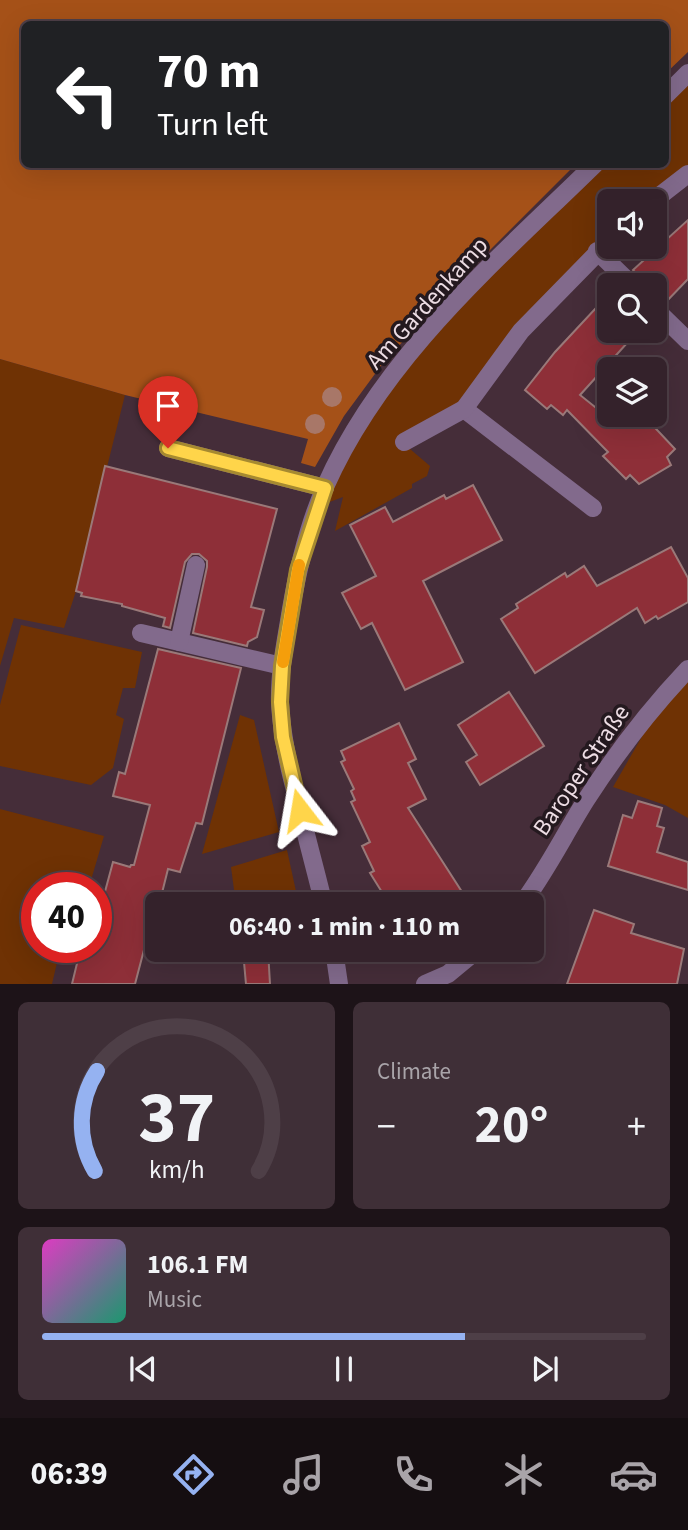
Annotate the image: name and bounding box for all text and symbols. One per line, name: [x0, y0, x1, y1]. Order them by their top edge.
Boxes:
text: 70 m: [157, 37, 261, 107]
icon: left: [42, 49, 133, 140]
text: Turn left: [157, 102, 268, 148]
map controls: [597, 189, 667, 427]
button: sound: [597, 189, 667, 259]
street label: Am Gardenkamp: [358, 229, 497, 377]
button: search: [597, 273, 667, 343]
button: layers: [597, 357, 667, 427]
pin: [138, 376, 198, 448]
icon: arrive: [149, 387, 187, 425]
street label: Baroper Straße: [525, 698, 638, 843]
position arrow: [263, 773, 337, 847]
speed limit sign: 40: [21, 872, 112, 963]
text: 06:40 · 1 min · 110 m: [229, 908, 460, 945]
text: Climate: [377, 1055, 451, 1088]
text: 37: [138, 1067, 215, 1171]
text: 20°: [475, 1089, 548, 1163]
text: −: [377, 1100, 396, 1154]
text: +: [627, 1100, 646, 1154]
text: km/h: [149, 1152, 204, 1188]
text: 106.1 FM: [147, 1246, 248, 1283]
text: Music: [147, 1283, 202, 1316]
icon: previous: [124, 1350, 162, 1388]
icon: pause: [325, 1350, 363, 1388]
icon: next: [526, 1350, 564, 1388]
icon: directions: [169, 1450, 218, 1499]
icon: music: [279, 1450, 328, 1499]
icon: phone: [389, 1450, 438, 1499]
icon: climate: [499, 1450, 548, 1499]
icon: car: [609, 1450, 658, 1499]
text: 06:39: [30, 1451, 108, 1497]

